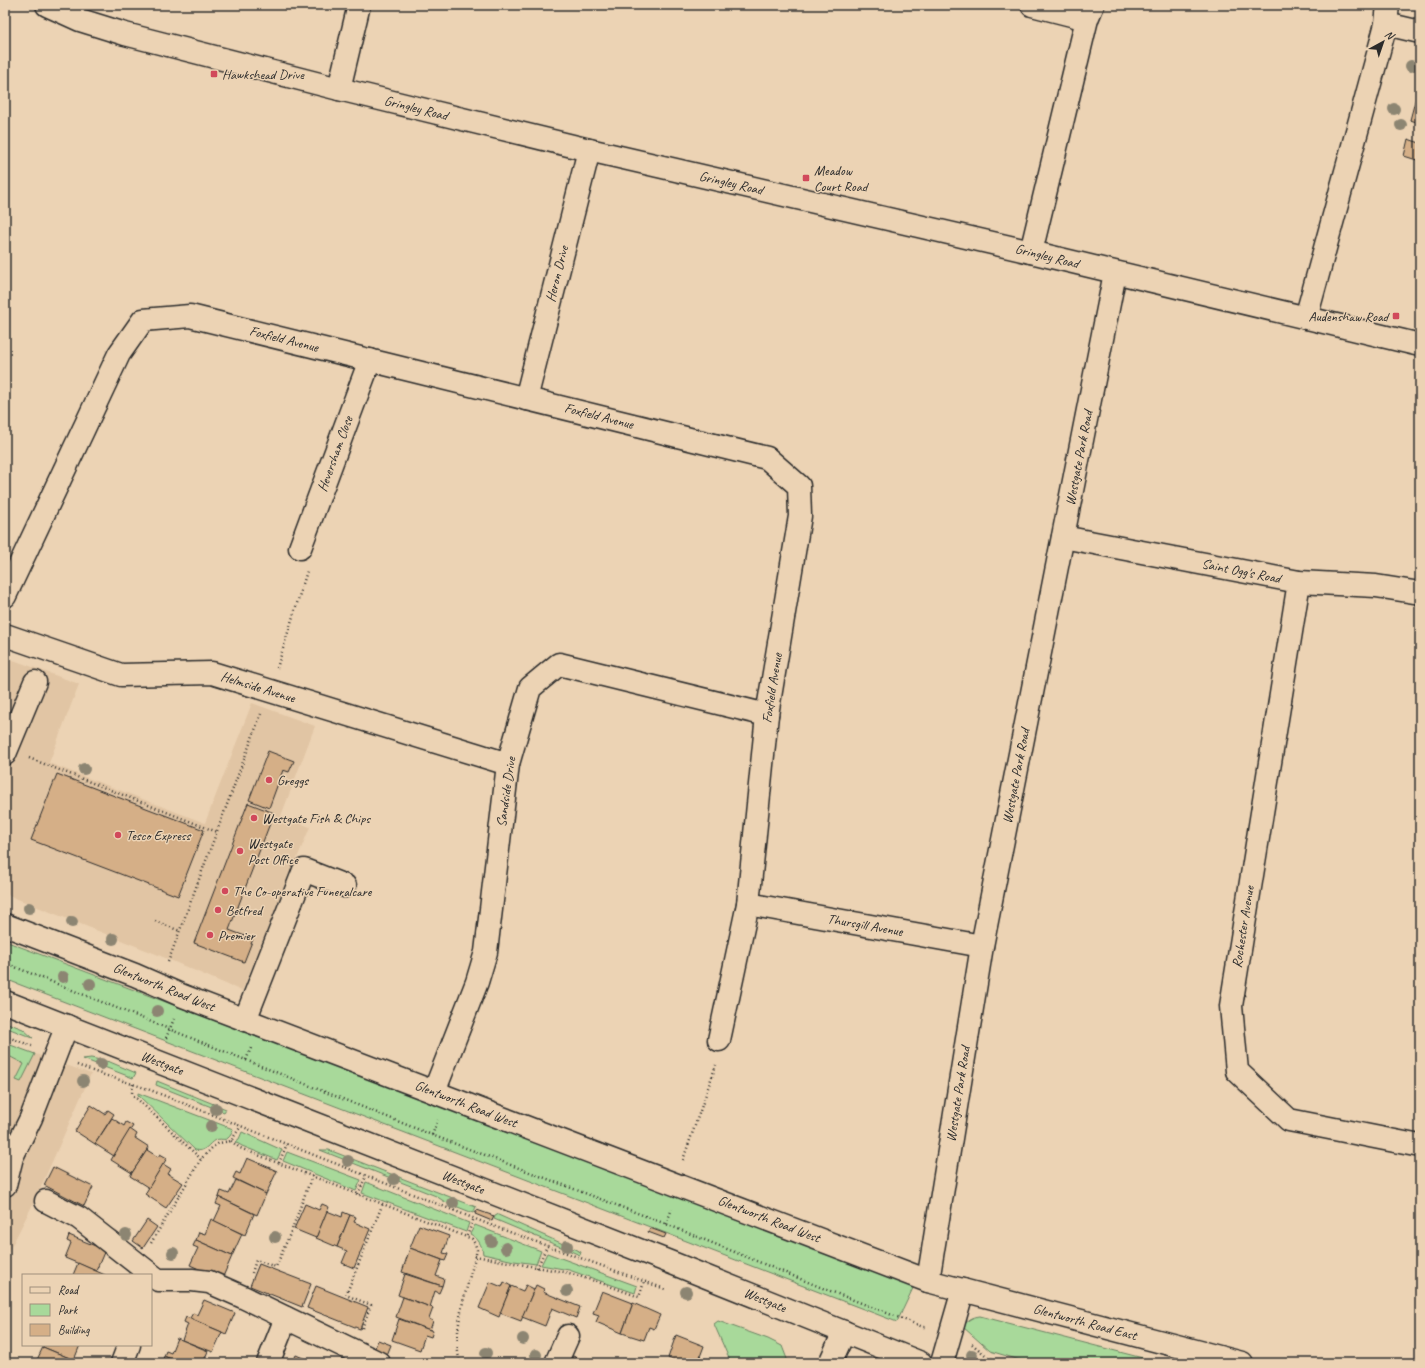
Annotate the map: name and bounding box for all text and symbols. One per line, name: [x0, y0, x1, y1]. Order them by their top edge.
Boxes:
north arrow: [1363, 22, 1403, 62]
text: N: [1382, 27, 1398, 43]
place label: Hawkshead Drive: [222, 66, 305, 83]
marker: Hawkshead Drive: [209, 69, 219, 79]
street label: Gringley Road: [382, 92, 452, 125]
place label: Meadow Court Road: [814, 162, 870, 195]
street label: Gringley Road: [697, 167, 767, 199]
marker: Meadow Court Road: [801, 173, 811, 183]
street label: Gringley Road: [1013, 240, 1083, 273]
street label: Heron Drive: [542, 243, 572, 304]
place label: Audenshaw Road: [1309, 308, 1390, 325]
marker: Audenshaw Road: [1391, 311, 1401, 321]
street label: Foxfield Avenue: [248, 322, 322, 356]
street label: Foxfield Avenue: [563, 399, 637, 433]
street label: Westgate Park Road: [1061, 407, 1097, 507]
street label: Heversham Close: [314, 413, 357, 494]
street label: Saint Ogg's Road: [1200, 555, 1284, 587]
street label: Foxfield Avenue: [758, 651, 786, 724]
street label: Helmside Avenue: [219, 668, 298, 707]
street label: Westgate Park Road: [998, 725, 1034, 825]
street label: Sandside Drive: [493, 755, 520, 828]
place label: Greggs: [277, 772, 309, 789]
marker: Greggs: [264, 775, 274, 785]
place label: Westgate Fish & Chips: [262, 810, 371, 827]
marker: Westgate Fish & Chips: [249, 813, 259, 823]
place label: Tesco Express: [126, 827, 192, 844]
marker: Tesco Express: [113, 830, 123, 840]
place label: Westgate Post Office: [248, 835, 299, 868]
marker: Westgate Post Office: [235, 846, 245, 856]
place label: The Co-operative Funeralcare: [233, 883, 373, 900]
street label: Rochester Avenue: [1228, 883, 1258, 969]
marker: The Co-operative Funeralcare: [220, 886, 230, 896]
place label: Betfred: [226, 902, 264, 919]
marker: Betfred: [213, 905, 223, 915]
street label: Thursgill Avenue: [826, 910, 905, 940]
place label: Premier: [218, 927, 256, 944]
marker: Premier: [205, 930, 215, 940]
street label: Glentworth Road West: [111, 959, 218, 1016]
street label: Westgate Park Road: [942, 1043, 974, 1143]
street label: Westgate: [138, 1047, 187, 1079]
street label: Glentworth Road West: [413, 1077, 521, 1132]
street label: Westgate: [439, 1166, 488, 1198]
street label: Glentworth Road West: [716, 1192, 824, 1247]
legend: [22, 1274, 152, 1346]
text: Road: [58, 1282, 80, 1298]
street label: Westgate: [741, 1284, 790, 1317]
street label: Glentworth Road East: [1031, 1300, 1140, 1344]
text: Park: [58, 1302, 79, 1318]
text: Building: [58, 1322, 90, 1338]

